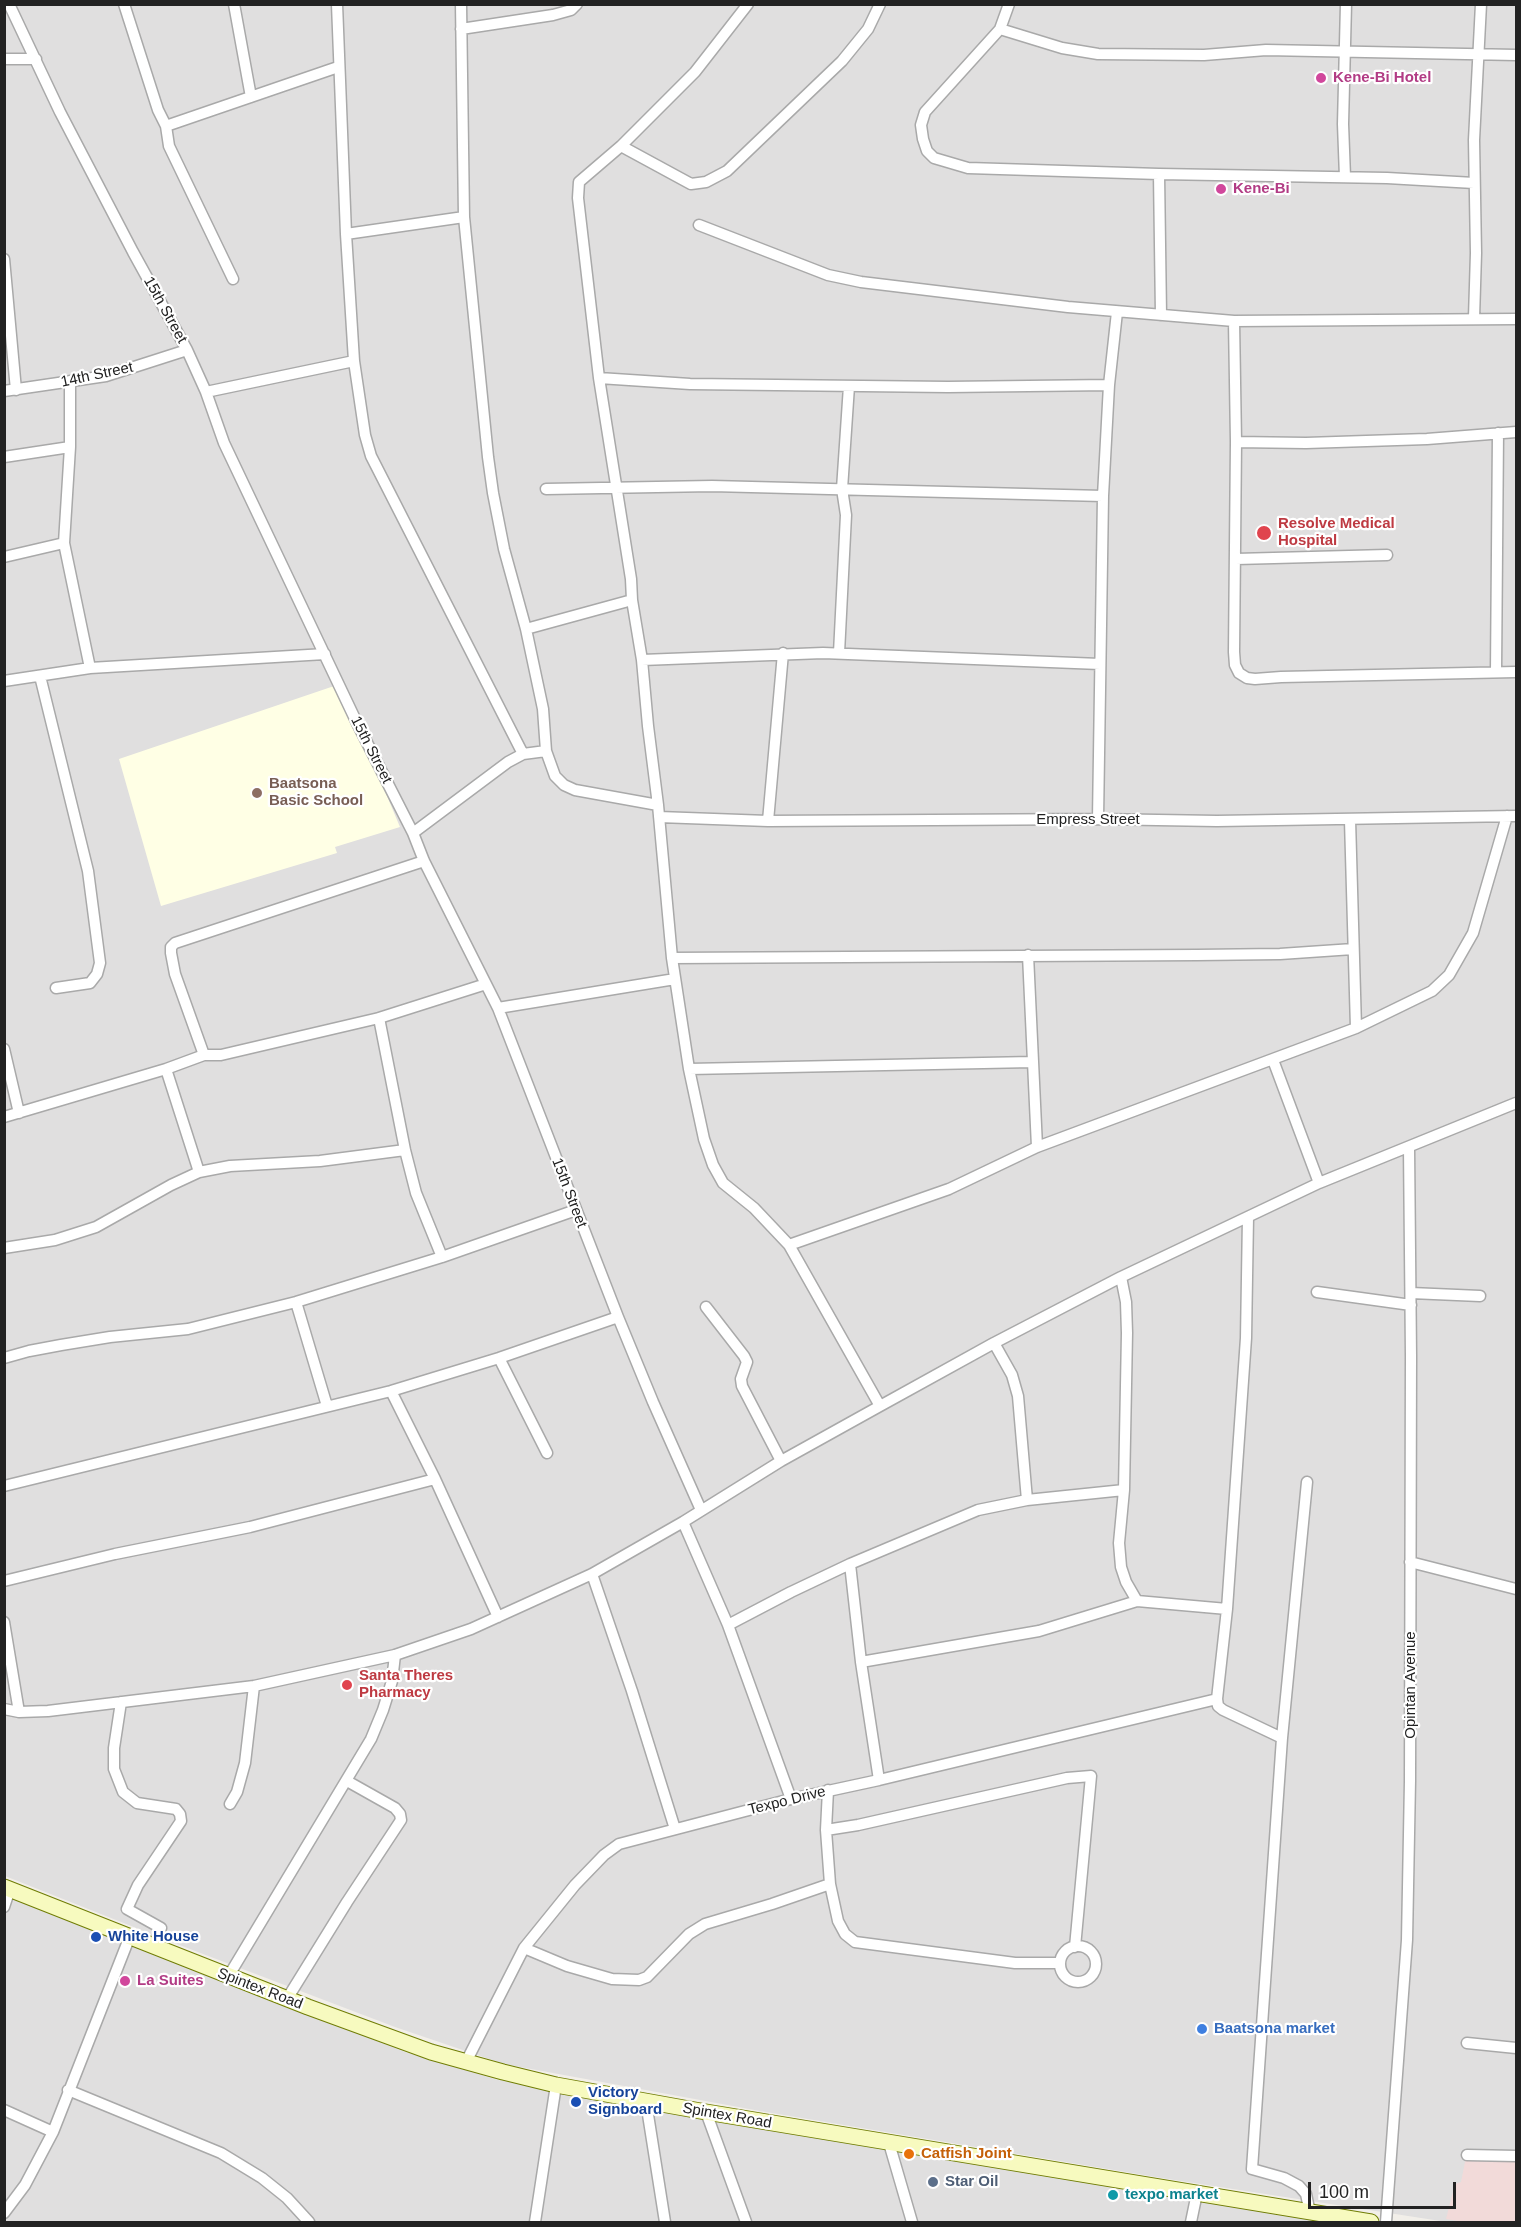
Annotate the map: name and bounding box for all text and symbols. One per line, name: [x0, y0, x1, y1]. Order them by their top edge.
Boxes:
place label: Kene-Bi Hotel: [1333, 69, 1431, 87]
marker: Kene-Bi Hotel: [1314, 71, 1328, 85]
place label: Kene-Bi: [1233, 180, 1290, 198]
marker: Kene-Bi: [1214, 182, 1228, 196]
street label: 15th Street: [139, 274, 191, 346]
street label: 14th Street: [59, 359, 135, 391]
place label: Resolve Medical Hospital: [1278, 515, 1395, 550]
marker: Resolve Medical Hospital: [1255, 524, 1273, 542]
street label: 15th Street: [346, 713, 396, 787]
place label: Baatsona Basic School: [269, 775, 363, 810]
marker: Baatsona Basic School: [250, 786, 264, 800]
street label: Empress Street: [1036, 811, 1140, 829]
street label: 15th Street: [547, 1156, 591, 1230]
street label: Opintan Avenue: [1402, 1631, 1420, 1739]
place label: Santa Theres Pharmacy: [359, 1667, 453, 1702]
marker: Santa Theres Pharmacy: [340, 1678, 354, 1692]
street label: Texpo Drive: [746, 1783, 828, 1819]
place label: White House: [108, 1928, 199, 1946]
marker: White House: [89, 1930, 103, 1944]
street label: Spintex Road: [215, 1964, 305, 2014]
place label: La Suites: [137, 1972, 204, 1990]
marker: La Suites: [118, 1974, 132, 1988]
place label: Baatsona market: [1214, 2020, 1335, 2038]
marker: Baatsona market: [1195, 2022, 1209, 2036]
place label: Victory Signboard: [588, 2084, 662, 2119]
marker: Victory Signboard: [569, 2095, 583, 2109]
street label: Spintex Road: [681, 2099, 773, 2133]
place label: Catfish Joint: [921, 2145, 1012, 2163]
marker: Catfish Joint: [902, 2147, 916, 2161]
scale bar: [1311, 2170, 1460, 2208]
place label: Star Oil: [945, 2173, 998, 2191]
marker: Star Oil: [926, 2175, 940, 2189]
text: 100 m: [1319, 2182, 1369, 2202]
place label: texpo market: [1125, 2186, 1218, 2204]
marker: texpo market: [1106, 2188, 1120, 2202]

